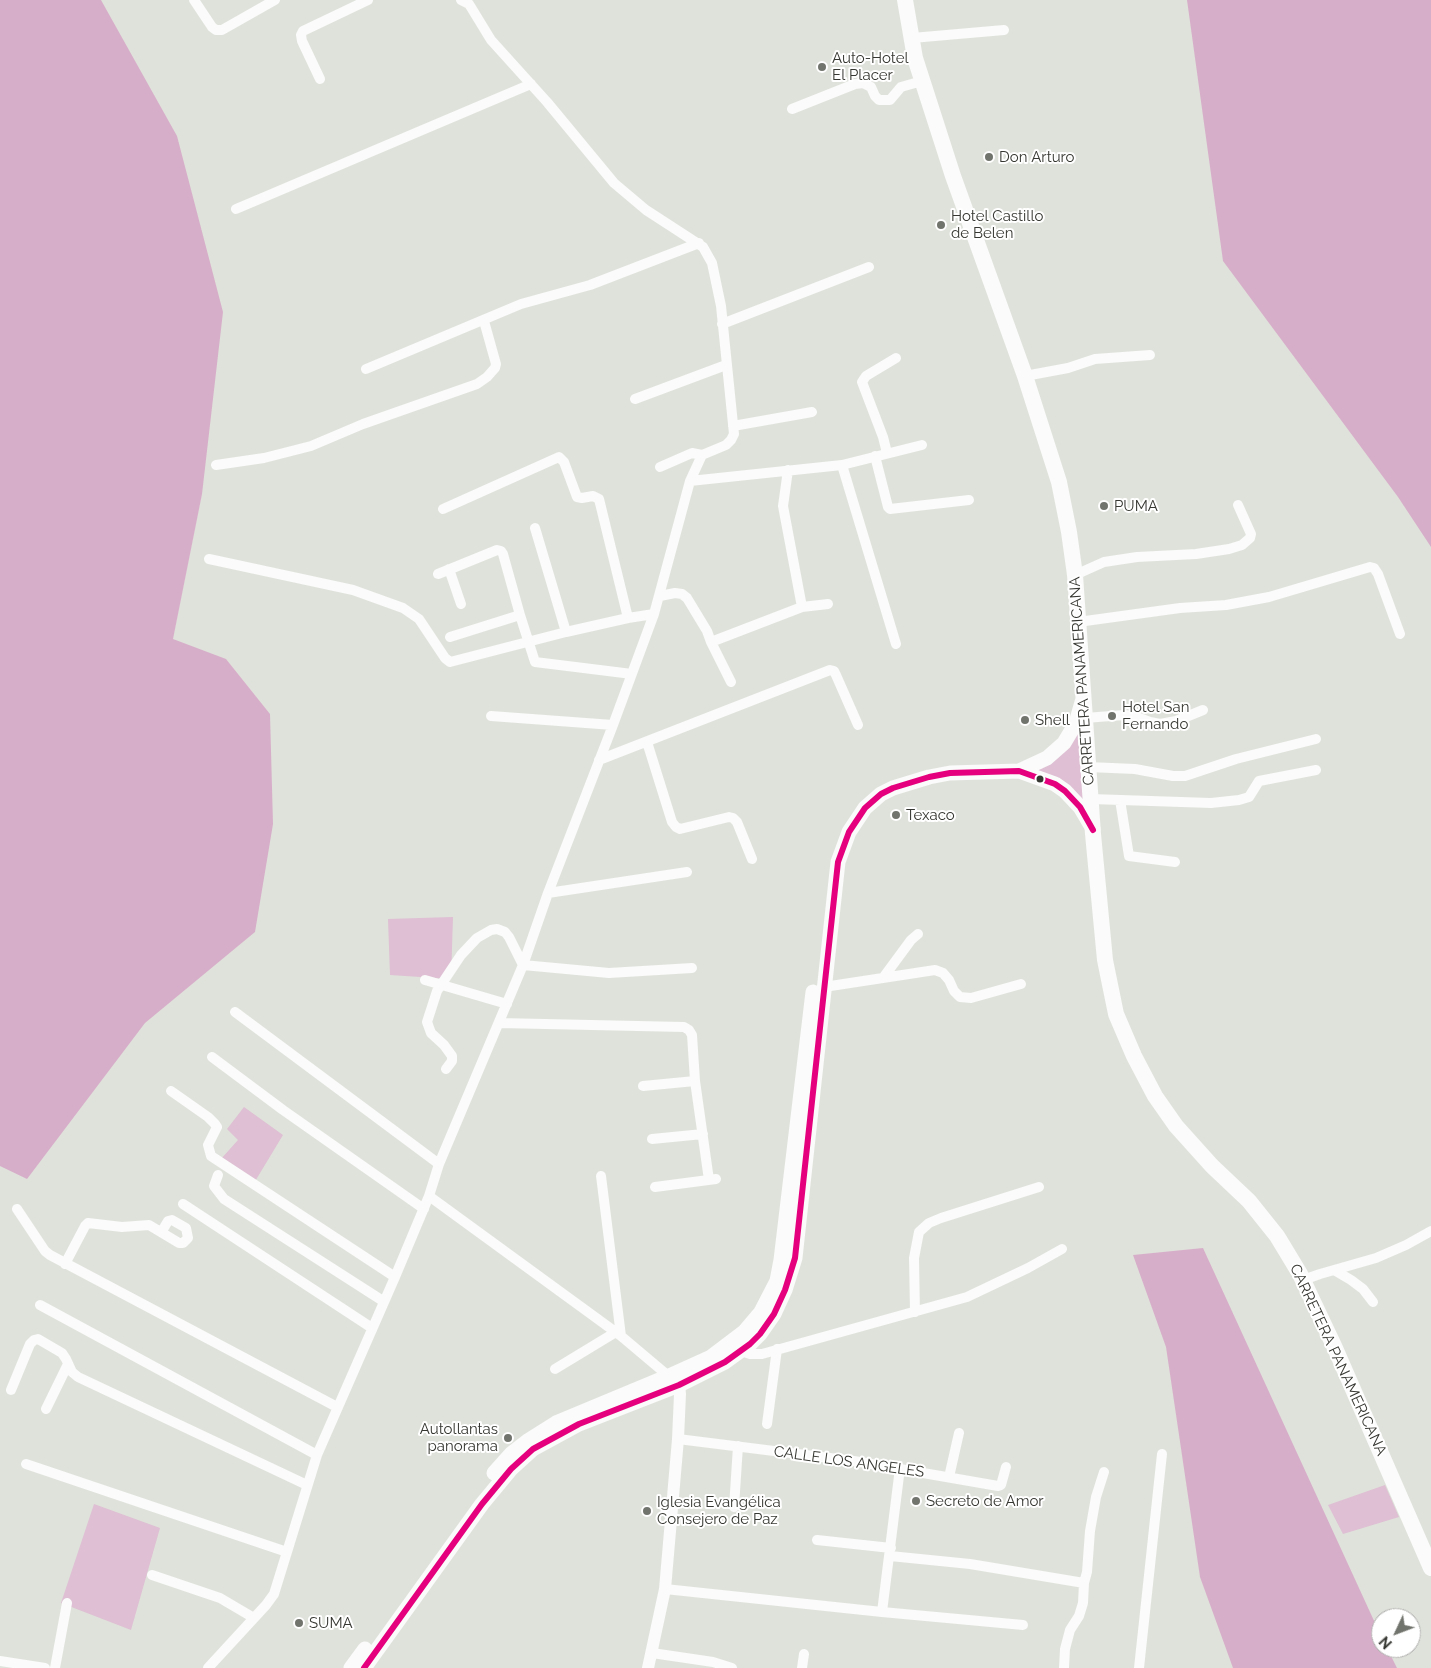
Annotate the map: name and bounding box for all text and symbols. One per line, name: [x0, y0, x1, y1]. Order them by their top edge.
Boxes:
place label: Auto-Hotel El Placer: [832, 49, 909, 84]
marker: Auto-Hotel El Placer: [816, 61, 828, 73]
place label: Don Arturo: [999, 148, 1075, 166]
marker: Don Arturo: [983, 151, 995, 163]
place label: Hotel Castillo de Belen: [951, 207, 1043, 242]
marker: Hotel Castillo de Belen: [935, 219, 947, 231]
place label: PUMA: [1114, 497, 1158, 515]
marker: PUMA: [1098, 500, 1110, 512]
street label: CARRETERA PANAMERICANA: [1066, 576, 1098, 786]
place label: Hotel San Fernando: [1122, 698, 1189, 733]
marker: Hotel San Fernando: [1106, 710, 1118, 722]
place label: Shell: [1035, 711, 1070, 729]
marker: Shell: [1019, 714, 1031, 726]
unlabelled marker: [1035, 774, 1045, 784]
place label: Texaco: [906, 806, 955, 824]
marker: Texaco: [890, 809, 902, 821]
street label: CARRETERA PANAMERICANA: [1286, 1261, 1390, 1459]
place label: Autollantas panorama: [420, 1420, 498, 1455]
marker: Autollantas panorama: [502, 1432, 514, 1444]
street label: CALLE LOS ANGELES: [773, 1443, 925, 1481]
place label: Secreto de Amor: [926, 1492, 1044, 1510]
place label: Iglesia Evangélica Consejero de Paz: [657, 1493, 781, 1528]
marker: Secreto de Amor: [910, 1495, 922, 1507]
marker: Iglesia Evangélica Consejero de Paz: [641, 1505, 653, 1517]
north arrow: [1371, 1608, 1421, 1658]
place label: SUMA: [309, 1614, 353, 1632]
marker: SUMA: [293, 1617, 305, 1629]
text: N: [1376, 1633, 1395, 1652]

